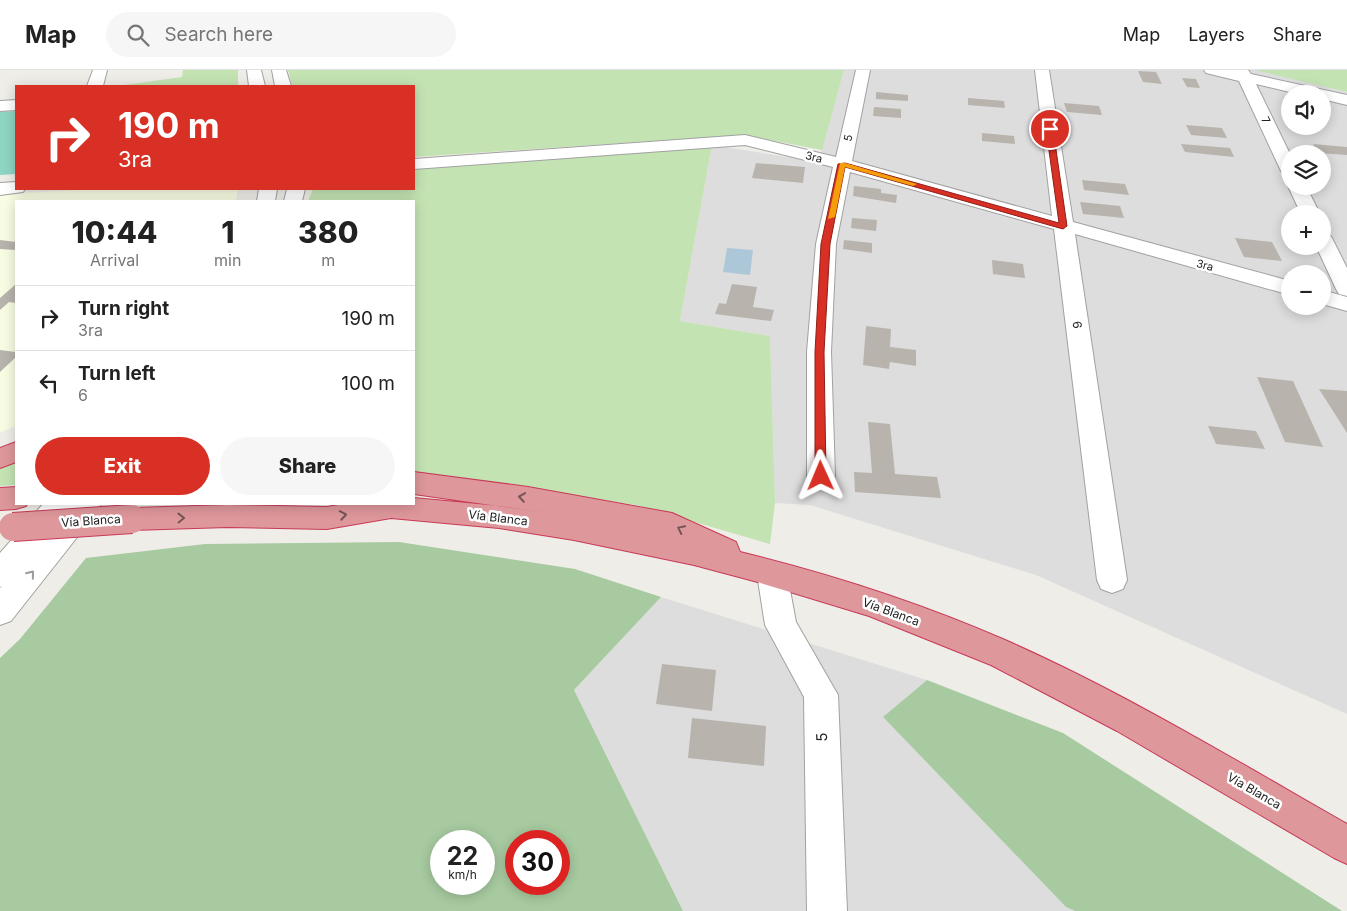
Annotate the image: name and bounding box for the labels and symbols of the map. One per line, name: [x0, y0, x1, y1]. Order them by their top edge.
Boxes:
pin: [1029, 108, 1071, 150]
street label: 7: [1258, 114, 1274, 126]
street label: 5: [840, 133, 856, 143]
street label: 3ra: [804, 148, 824, 166]
street label: 3ra: [1195, 256, 1215, 274]
street label: 6: [1070, 320, 1085, 330]
position arrow: [794, 449, 846, 501]
one-way arrow: [517, 492, 525, 503]
street label: Vía Blanca: [468, 506, 529, 529]
street label: Vía Blanca: [61, 511, 121, 530]
one-way arrow: [339, 511, 347, 521]
one-way arrow: [177, 512, 185, 523]
one-way arrow: [677, 525, 686, 535]
one-way arrow: [25, 570, 34, 579]
street label: Vía Blanca: [861, 594, 922, 629]
street label: 5: [812, 732, 831, 742]
street label: Vía Blanca: [1225, 769, 1284, 812]
speed limit sign: 30: [505, 830, 570, 895]

